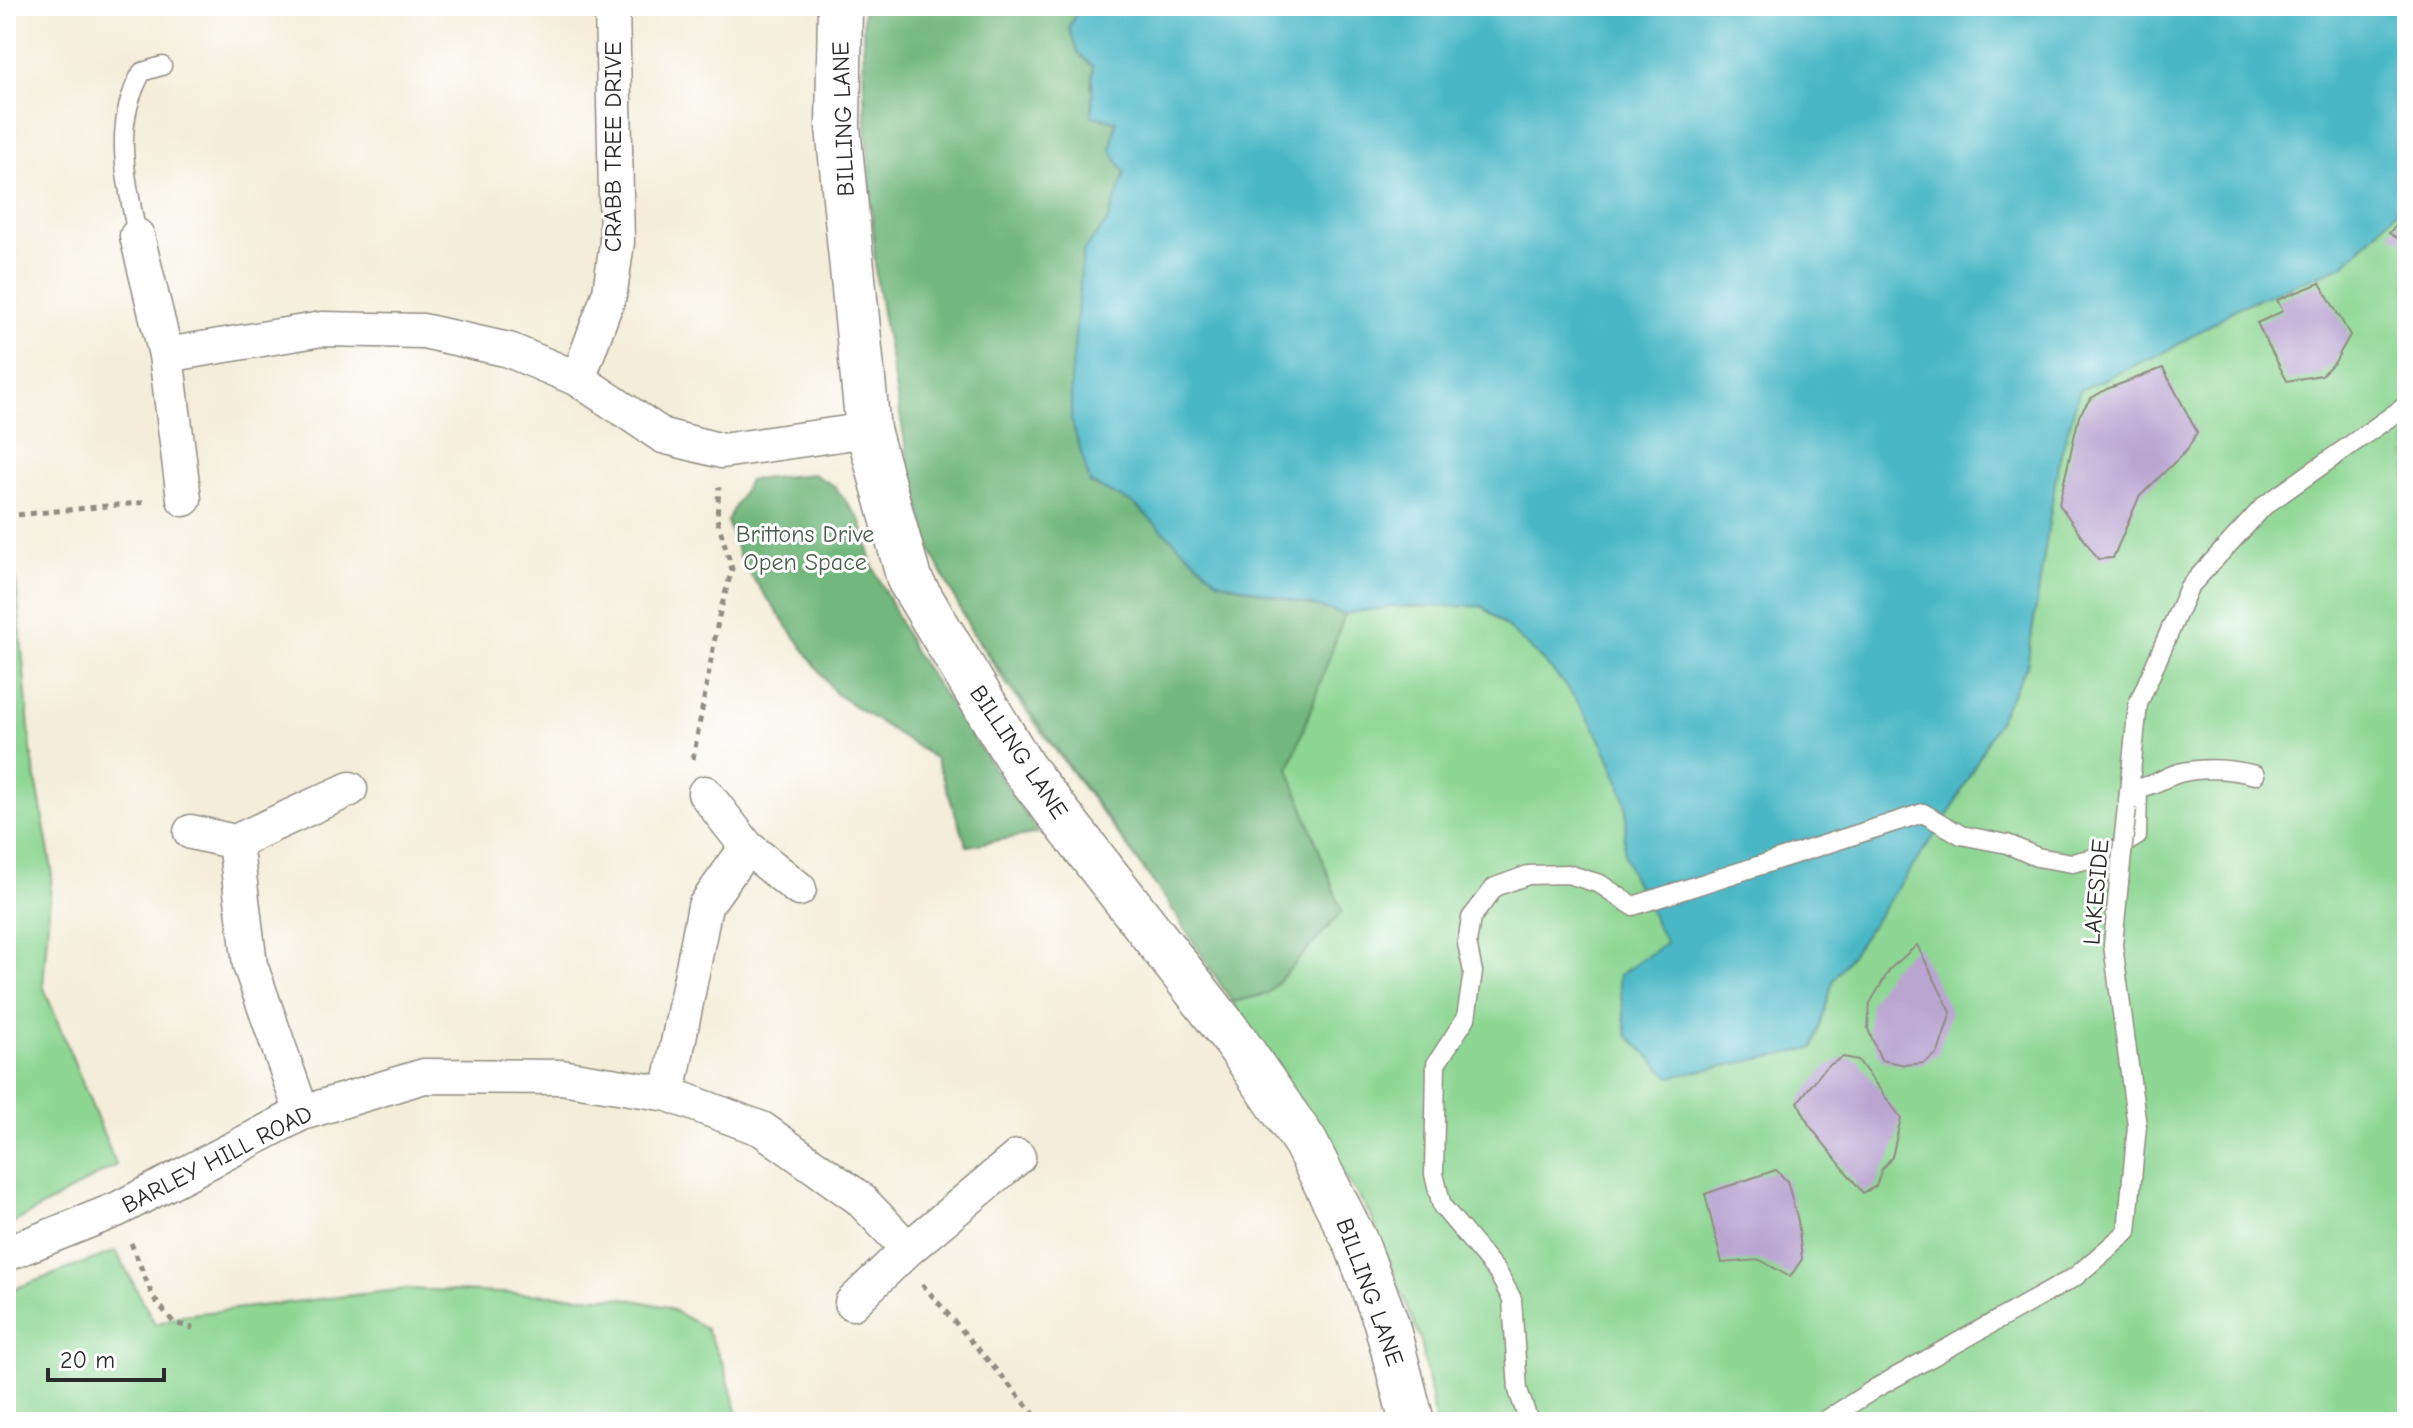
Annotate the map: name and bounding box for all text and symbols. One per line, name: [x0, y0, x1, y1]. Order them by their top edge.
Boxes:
street label: BILLING LANE: [826, 41, 860, 197]
street label: CRABB TREE DRIVE: [599, 42, 627, 252]
park label: Brittons Drive Open Space: [736, 520, 874, 576]
street label: BILLING LANE: [964, 680, 1074, 824]
street label: LAKESIDE: [2077, 838, 2115, 946]
street label: BARLEY HILL ROAD: [117, 1099, 317, 1219]
street label: BILLING LANE: [1330, 1214, 1410, 1370]
scale bar: [48, 1332, 164, 1382]
text: 20 m: [60, 1346, 115, 1374]

